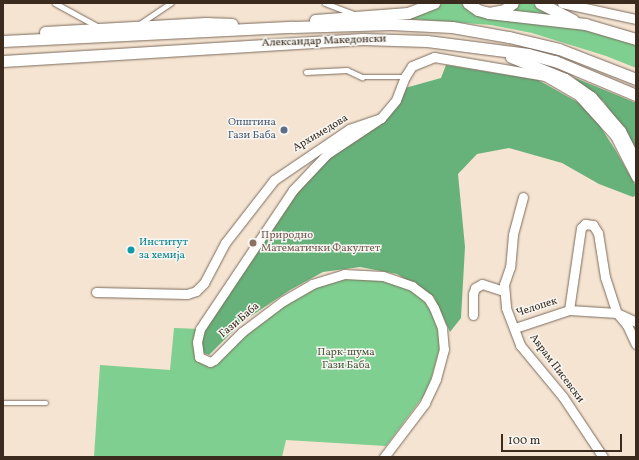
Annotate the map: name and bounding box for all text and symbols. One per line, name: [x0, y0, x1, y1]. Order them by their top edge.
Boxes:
street label: Александар Македонски: [262, 33, 386, 51]
street label: Архимедова: [291, 112, 351, 156]
place label: Општина Гази Баба: [228, 117, 276, 143]
marker: Општина Гази Баба: [279, 125, 289, 135]
place label: Природно Математички Факултет: [261, 230, 380, 256]
place label: Институт за хемија: [139, 237, 188, 263]
marker: Природно Математички Факултет: [248, 238, 258, 248]
marker: Институт за хемија: [126, 245, 136, 255]
street label: Челопек: [515, 295, 559, 321]
street label: Гази Баба: [217, 300, 263, 342]
street label: Аврам Писевски: [526, 332, 586, 406]
park label: Парк-шума Гази Баба: [317, 347, 375, 373]
scale bar: [503, 426, 624, 452]
text: 100 m: [508, 433, 540, 449]

